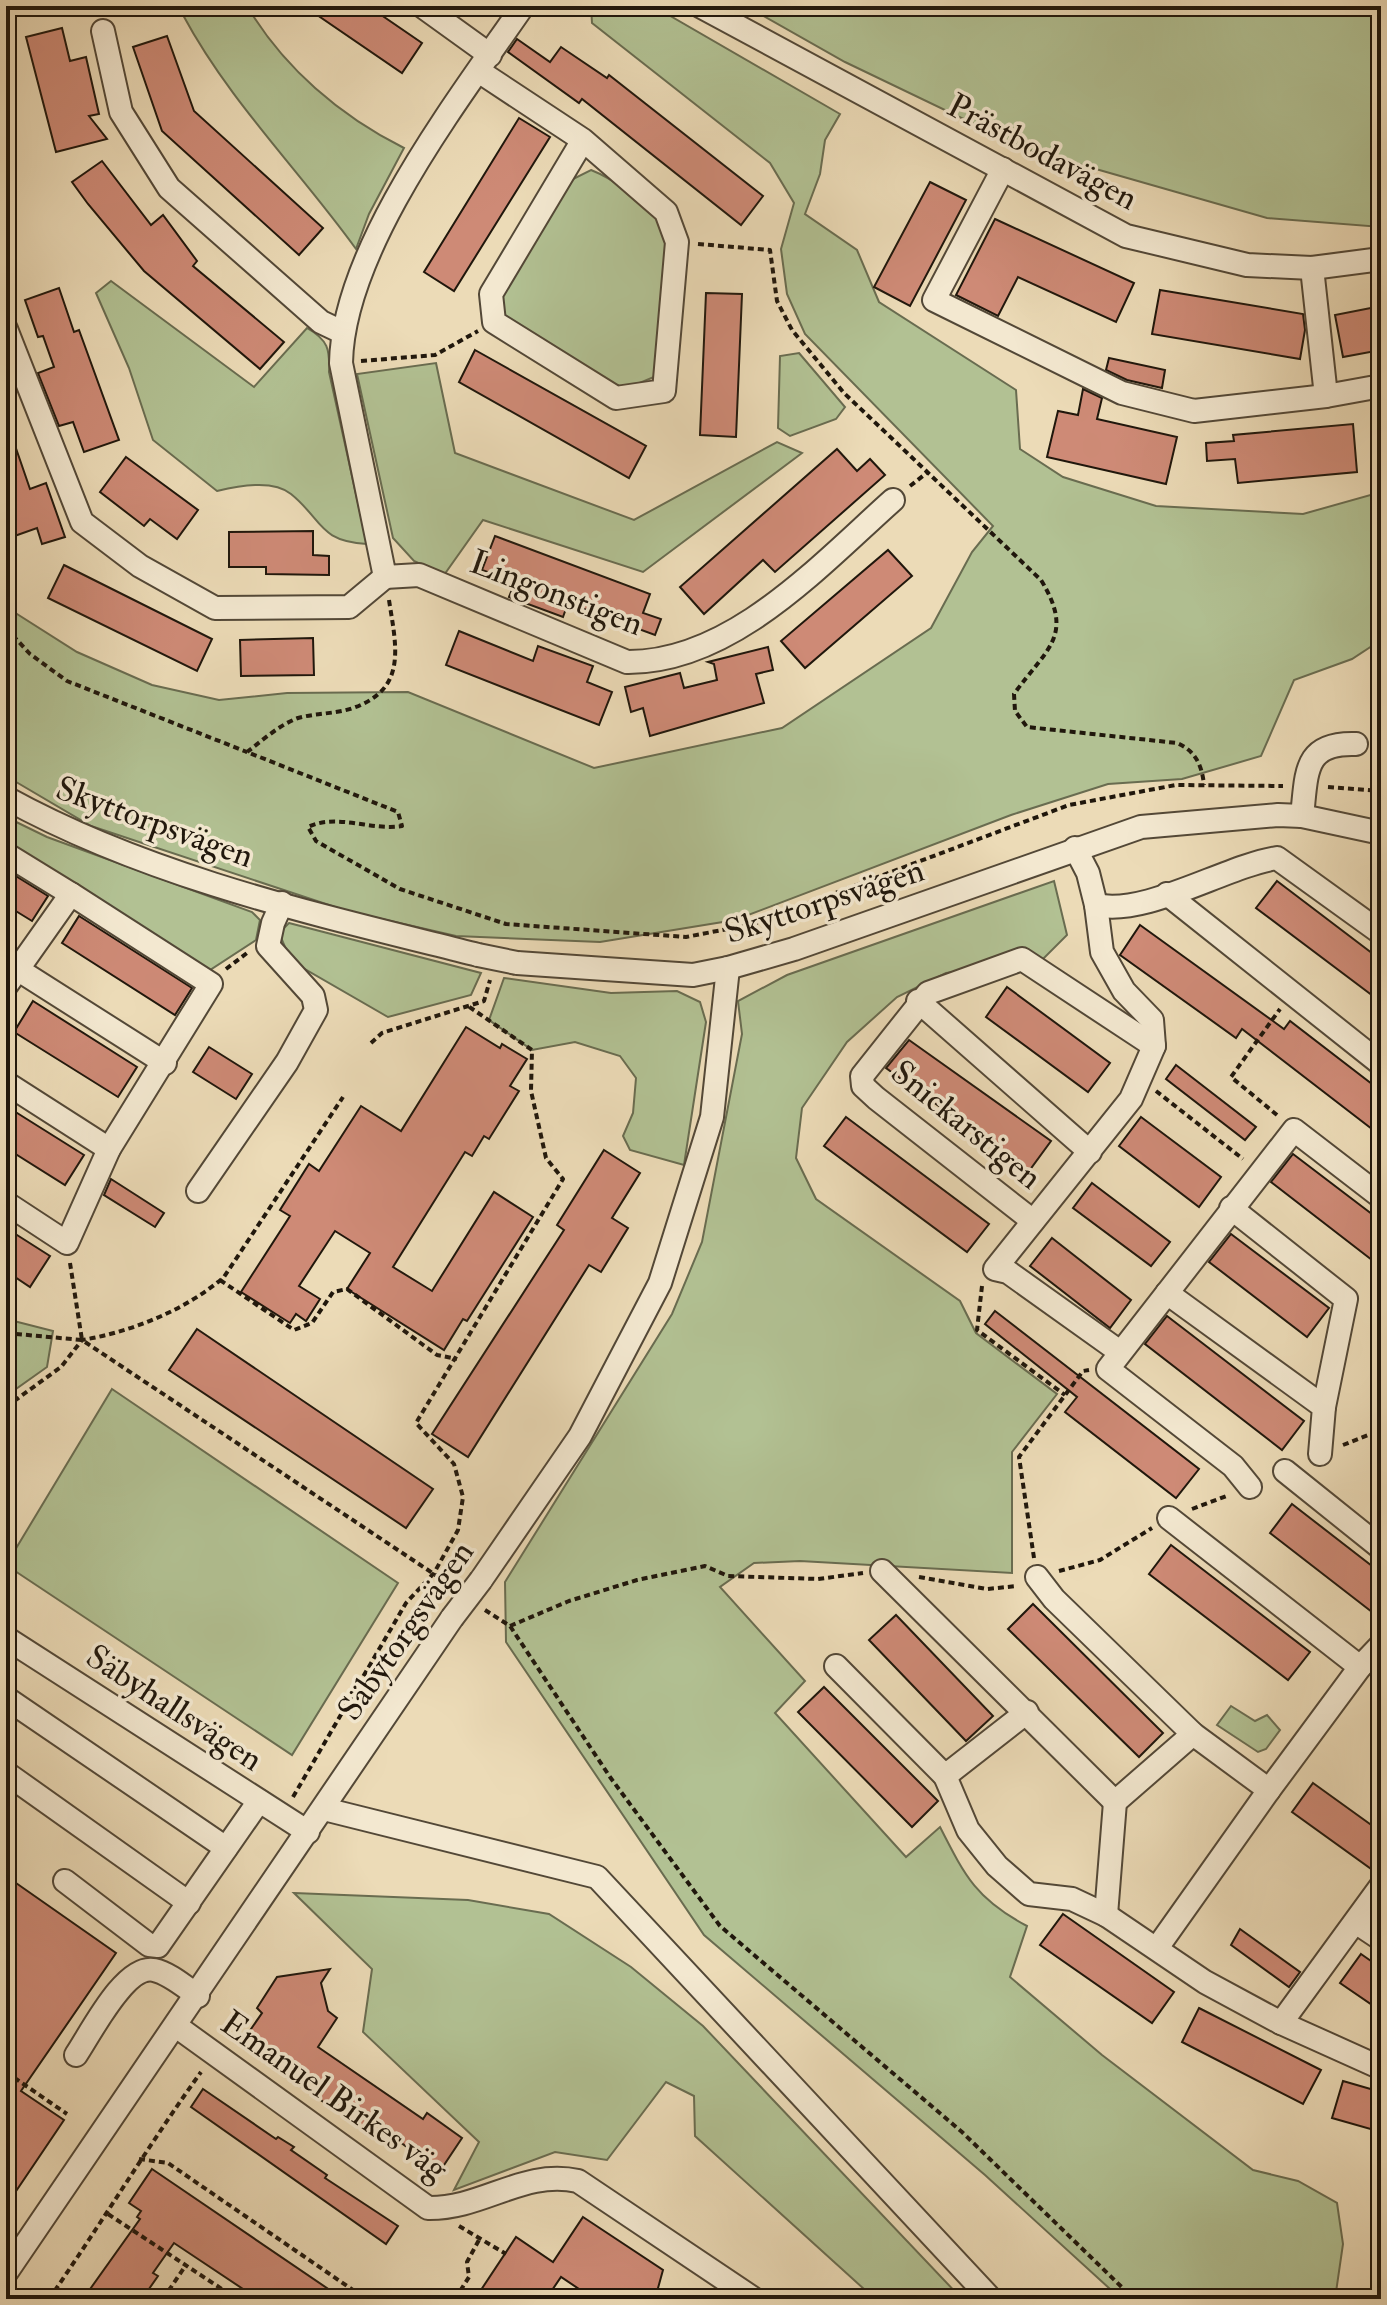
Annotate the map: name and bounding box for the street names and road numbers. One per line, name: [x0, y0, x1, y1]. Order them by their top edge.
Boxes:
street label: Prästbodavägen: [940, 84, 1145, 220]
street label: Lingonstigen: [464, 541, 649, 646]
street label: Skyttorpsvägen: [50, 767, 259, 878]
street label: Skyttorpsvägen: [719, 849, 929, 954]
street label: Snickarstigen: [882, 1051, 1050, 1199]
street label: Säbytorgsvägen: [329, 1533, 484, 1729]
street label: Säbyhallsvägen: [78, 1635, 271, 1781]
street label: Emanuel Birkes väg: [212, 2002, 457, 2191]

